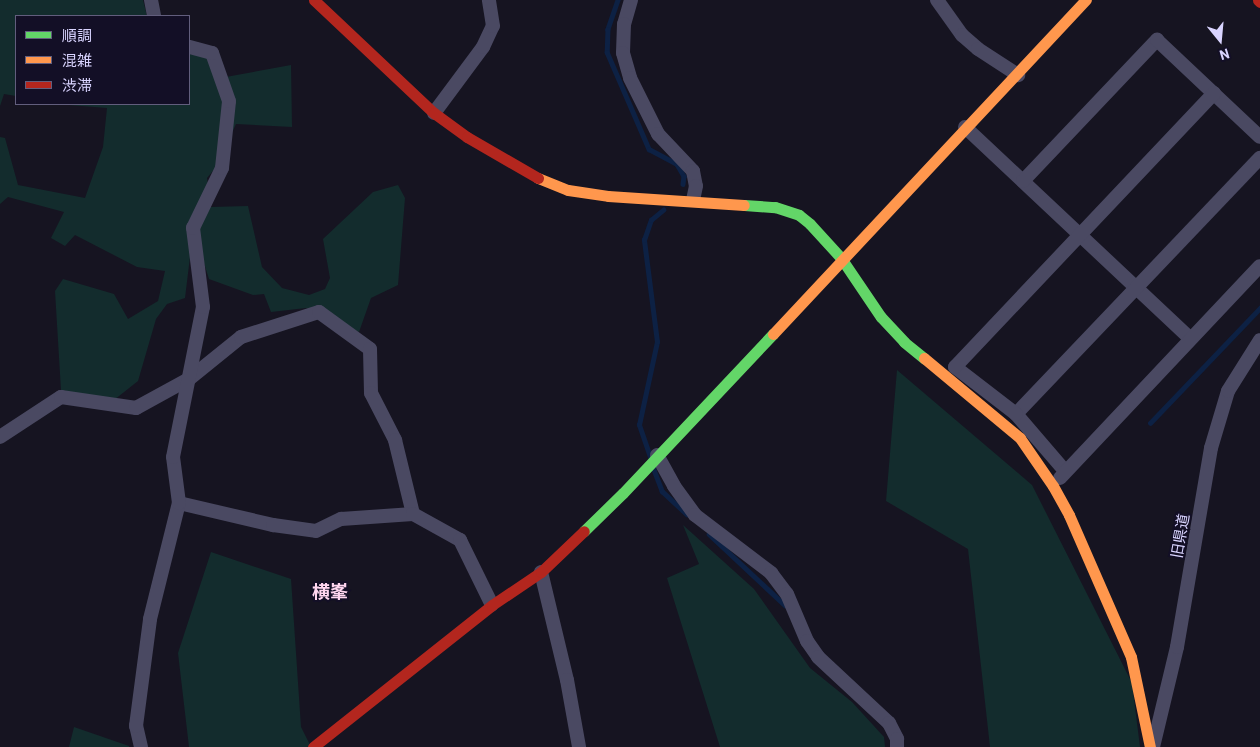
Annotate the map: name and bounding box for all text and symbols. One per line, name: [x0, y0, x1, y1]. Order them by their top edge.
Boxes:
legend: [15, 15, 190, 105]
north arrow: [1195, 15, 1245, 65]
text: 順調: [62, 26, 92, 44]
text: N: [1218, 45, 1231, 64]
text: 混雑: [62, 51, 92, 69]
text: 渋滞: [62, 76, 92, 94]
street label: 旧県道: [1167, 512, 1193, 560]
district label: 横峯: [312, 580, 348, 602]

